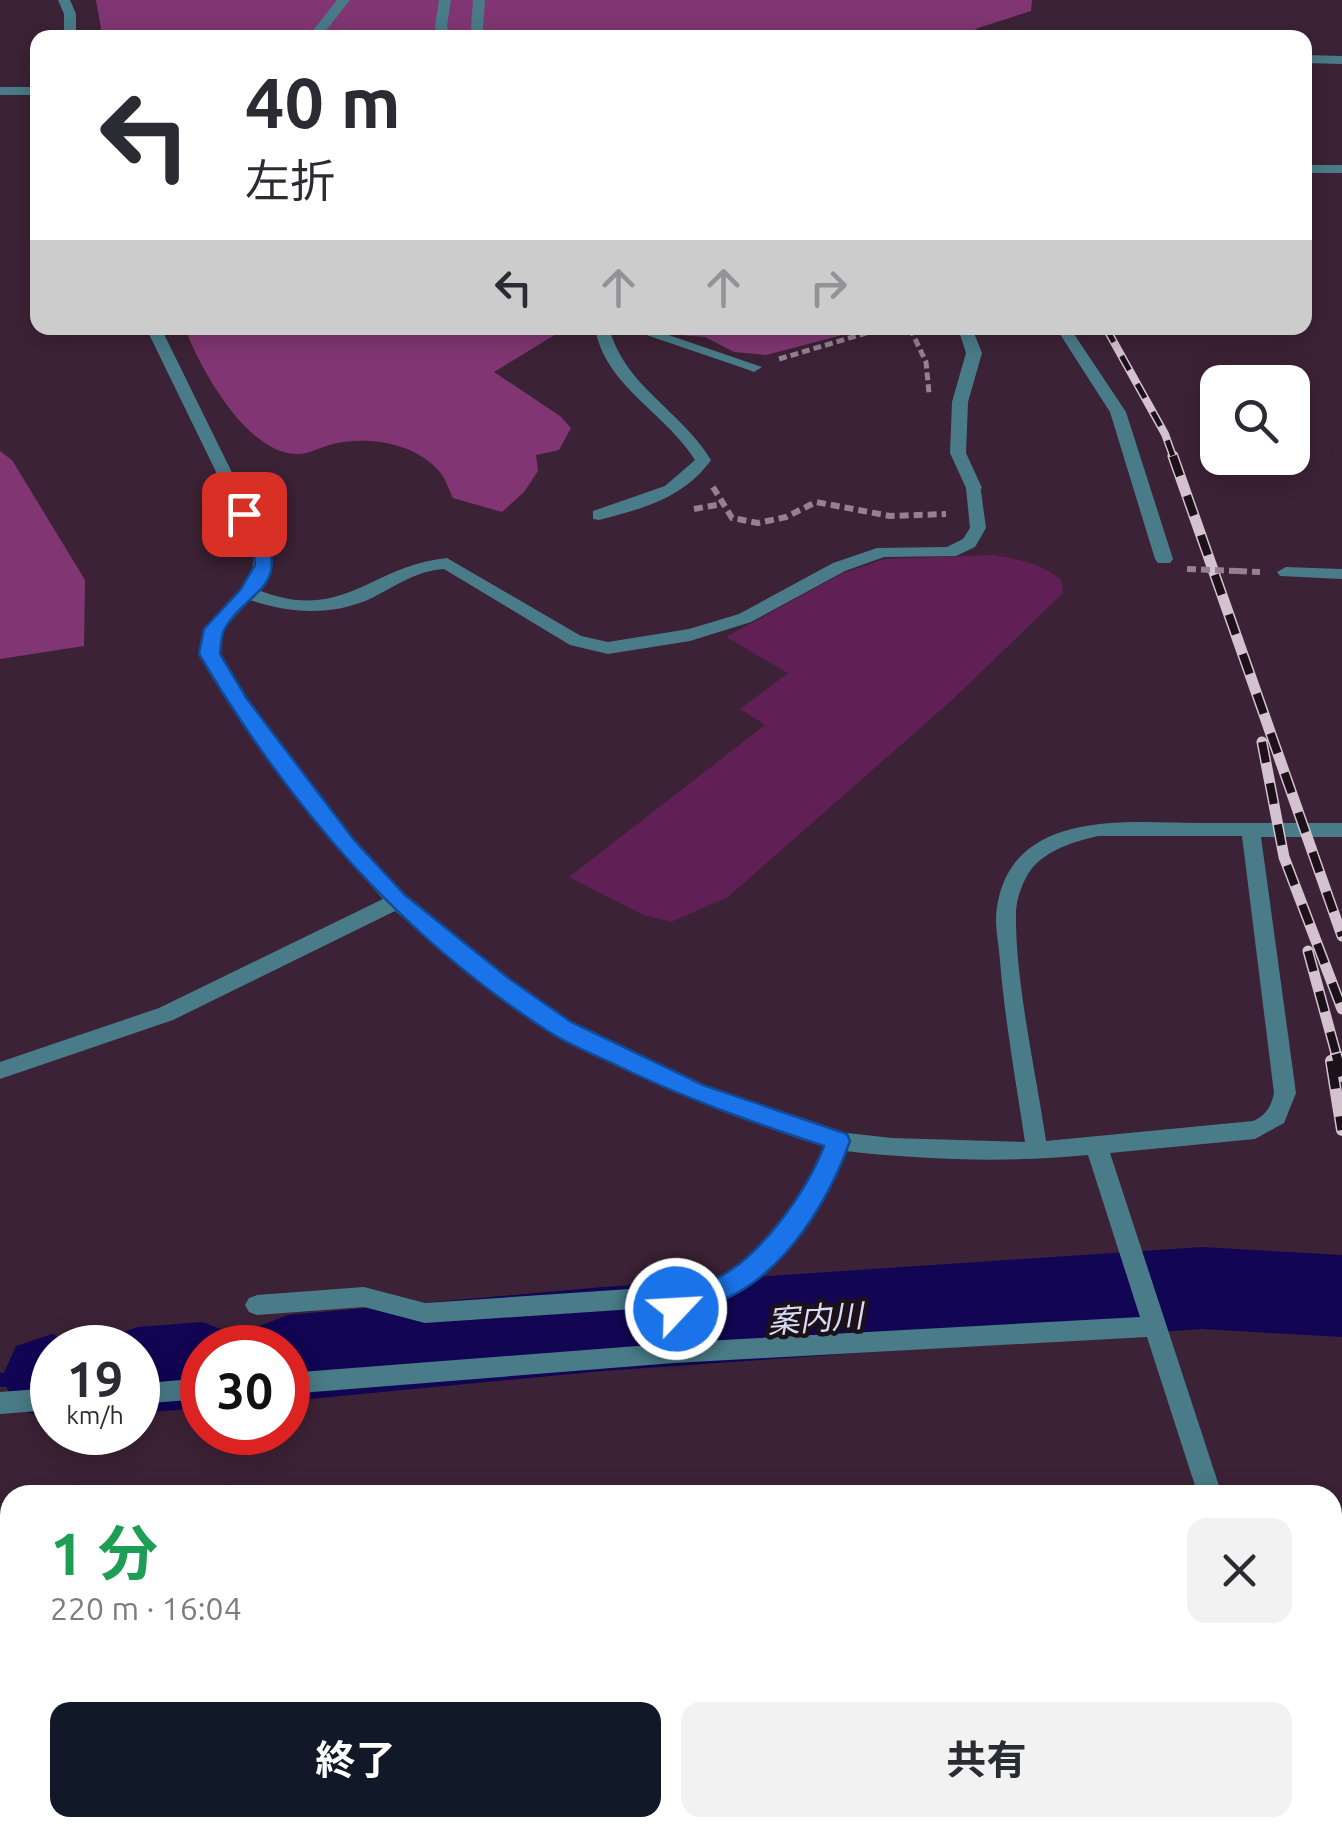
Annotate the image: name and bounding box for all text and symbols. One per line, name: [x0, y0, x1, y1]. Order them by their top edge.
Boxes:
text: 40 m: [245, 63, 401, 141]
icon: left: [80, 70, 210, 200]
text: 左折: [245, 155, 335, 206]
icon: left: [486, 260, 541, 315]
icon: ahead: [591, 260, 646, 315]
icon: ahead: [696, 260, 751, 315]
icon: right: [801, 260, 856, 315]
map controls: [1200, 365, 1310, 475]
button: search: [1200, 365, 1310, 475]
pin: [202, 472, 287, 557]
icon: arrive: [217, 487, 272, 542]
position arrow: [624, 1257, 728, 1361]
water label: 案内川: [766, 1296, 867, 1339]
speed limit sign: 30: [180, 1325, 310, 1455]
text: 19: [67, 1350, 123, 1406]
text: km/h: [66, 1401, 124, 1429]
button: close: [1187, 1518, 1292, 1623]
text: 1 分: [50, 1519, 158, 1586]
text: 220 m · 16:04: [50, 1590, 242, 1626]
button: 終了: [50, 1702, 661, 1817]
button: 共有: [681, 1702, 1292, 1817]

